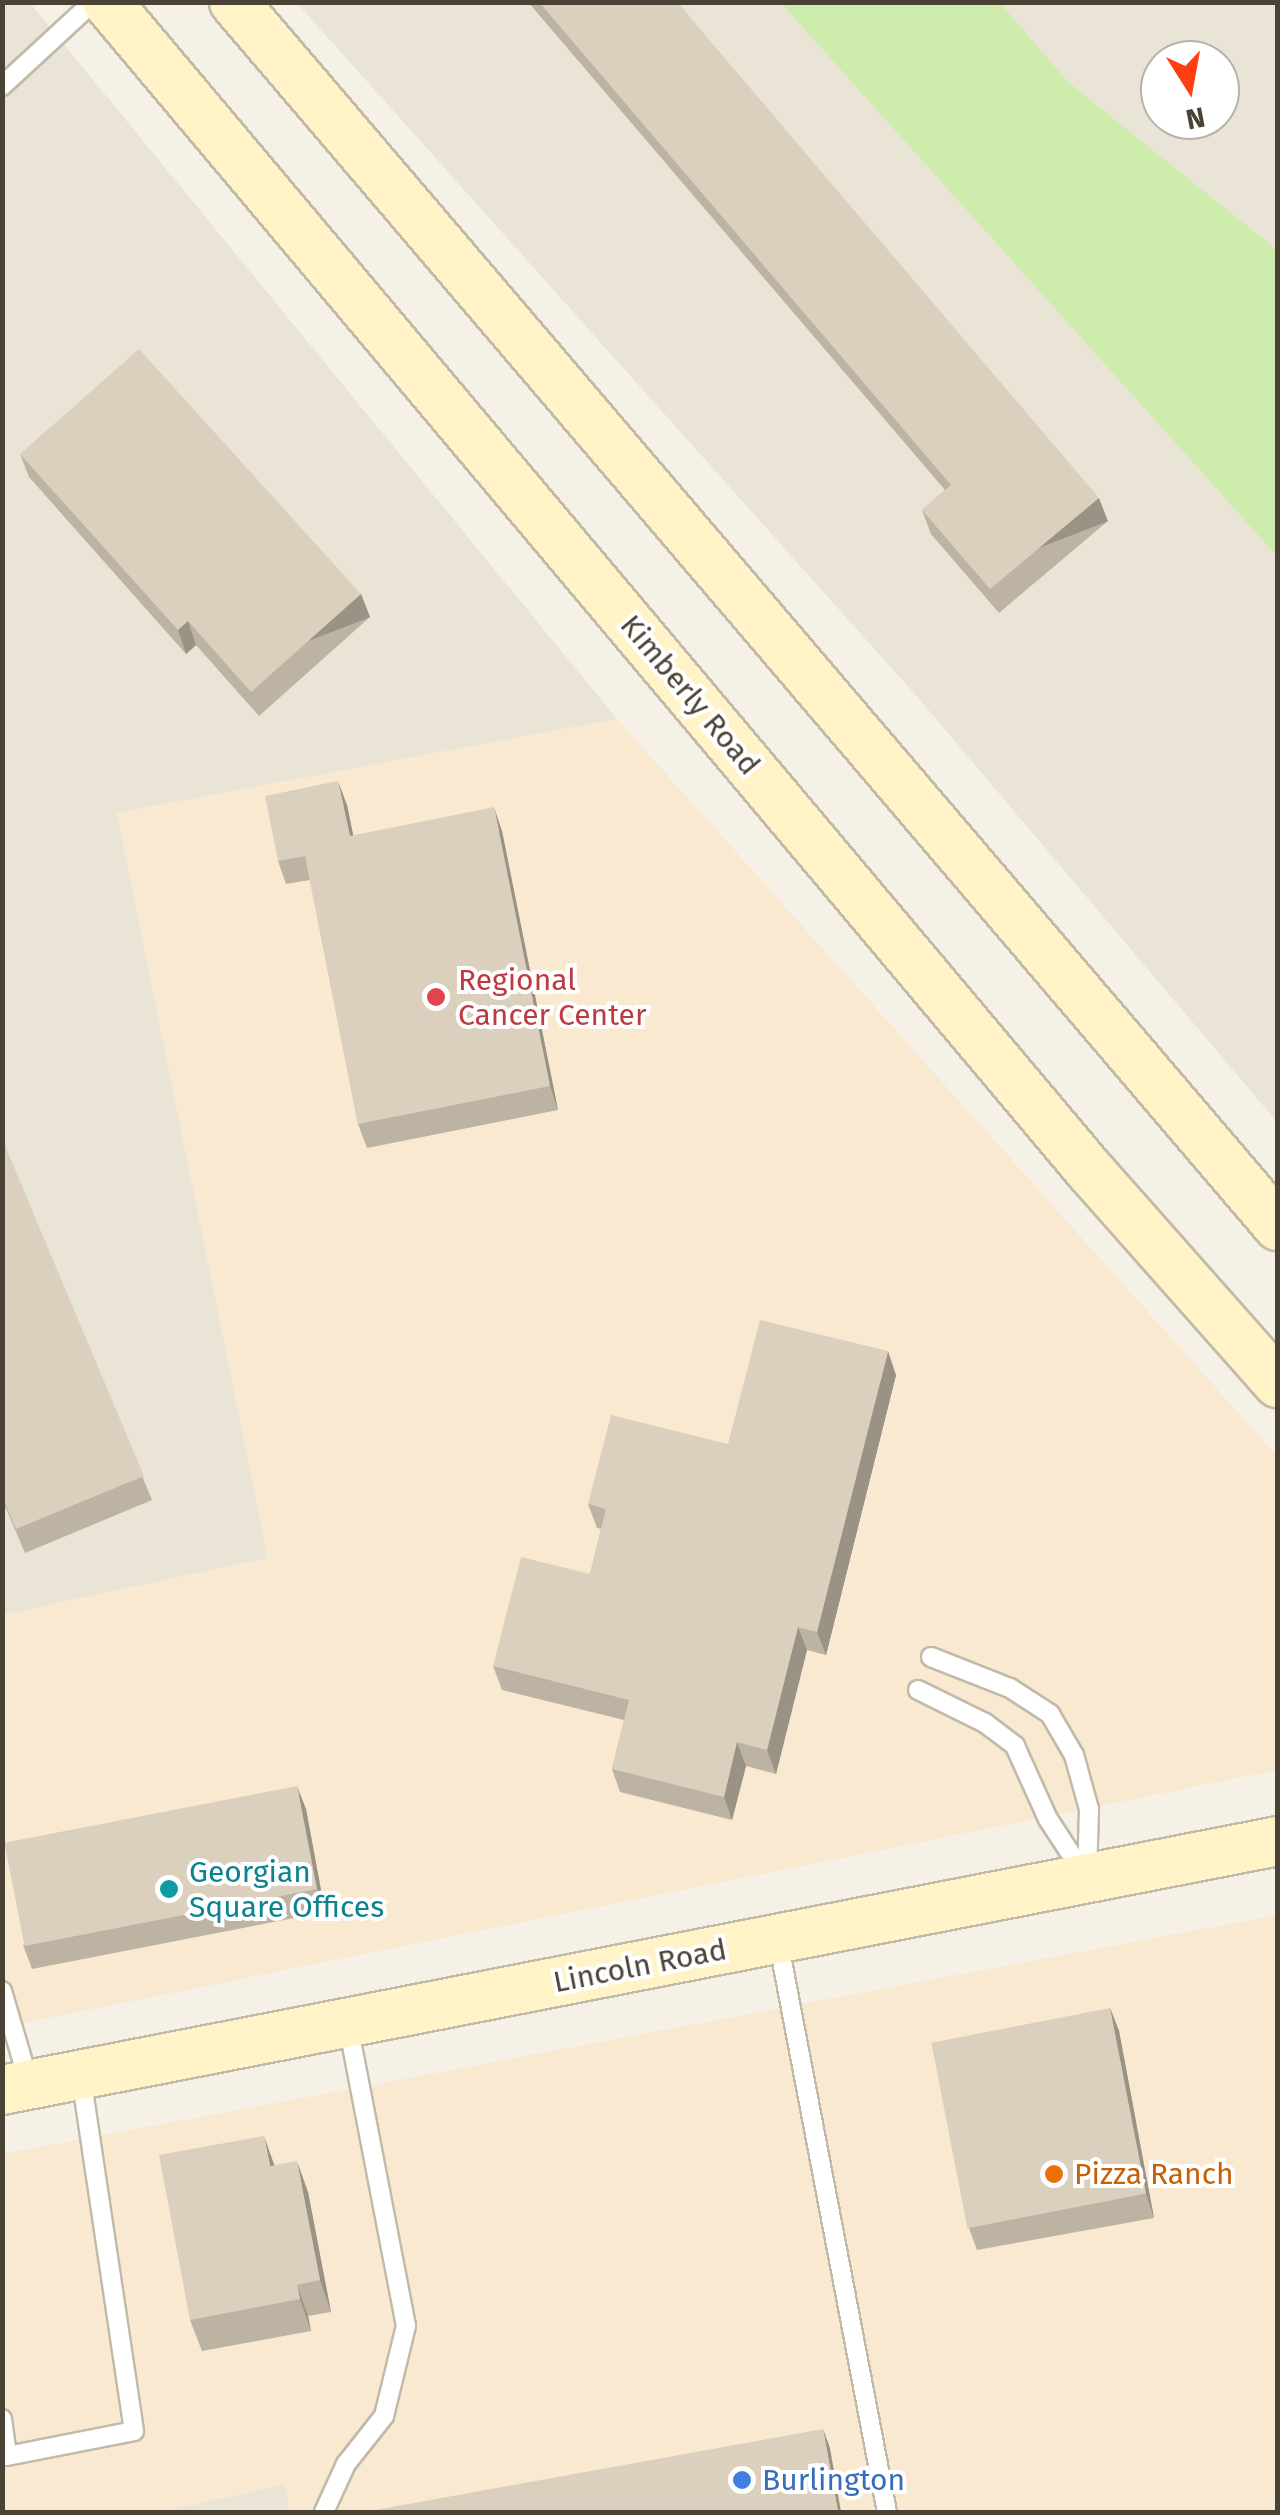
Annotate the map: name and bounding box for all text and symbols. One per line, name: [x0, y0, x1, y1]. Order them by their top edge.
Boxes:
north arrow: [1140, 40, 1240, 140]
text: N: [1183, 100, 1208, 136]
street label: Kimberly Road: [613, 608, 767, 782]
place label: Regional Cancer Center: [458, 962, 646, 1032]
marker: Regional Cancer Center: [423, 984, 449, 1010]
place label: Georgian Square Offices: [189, 1854, 384, 1924]
marker: Georgian Square Offices: [158, 1878, 180, 1900]
street label: Lincoln Road: [550, 1932, 730, 2000]
place label: Pizza Ranch: [1074, 2156, 1234, 2192]
marker: Pizza Ranch: [1043, 2163, 1065, 2185]
place label: Burlington: [762, 2462, 905, 2498]
marker: Burlington: [731, 2469, 753, 2491]

